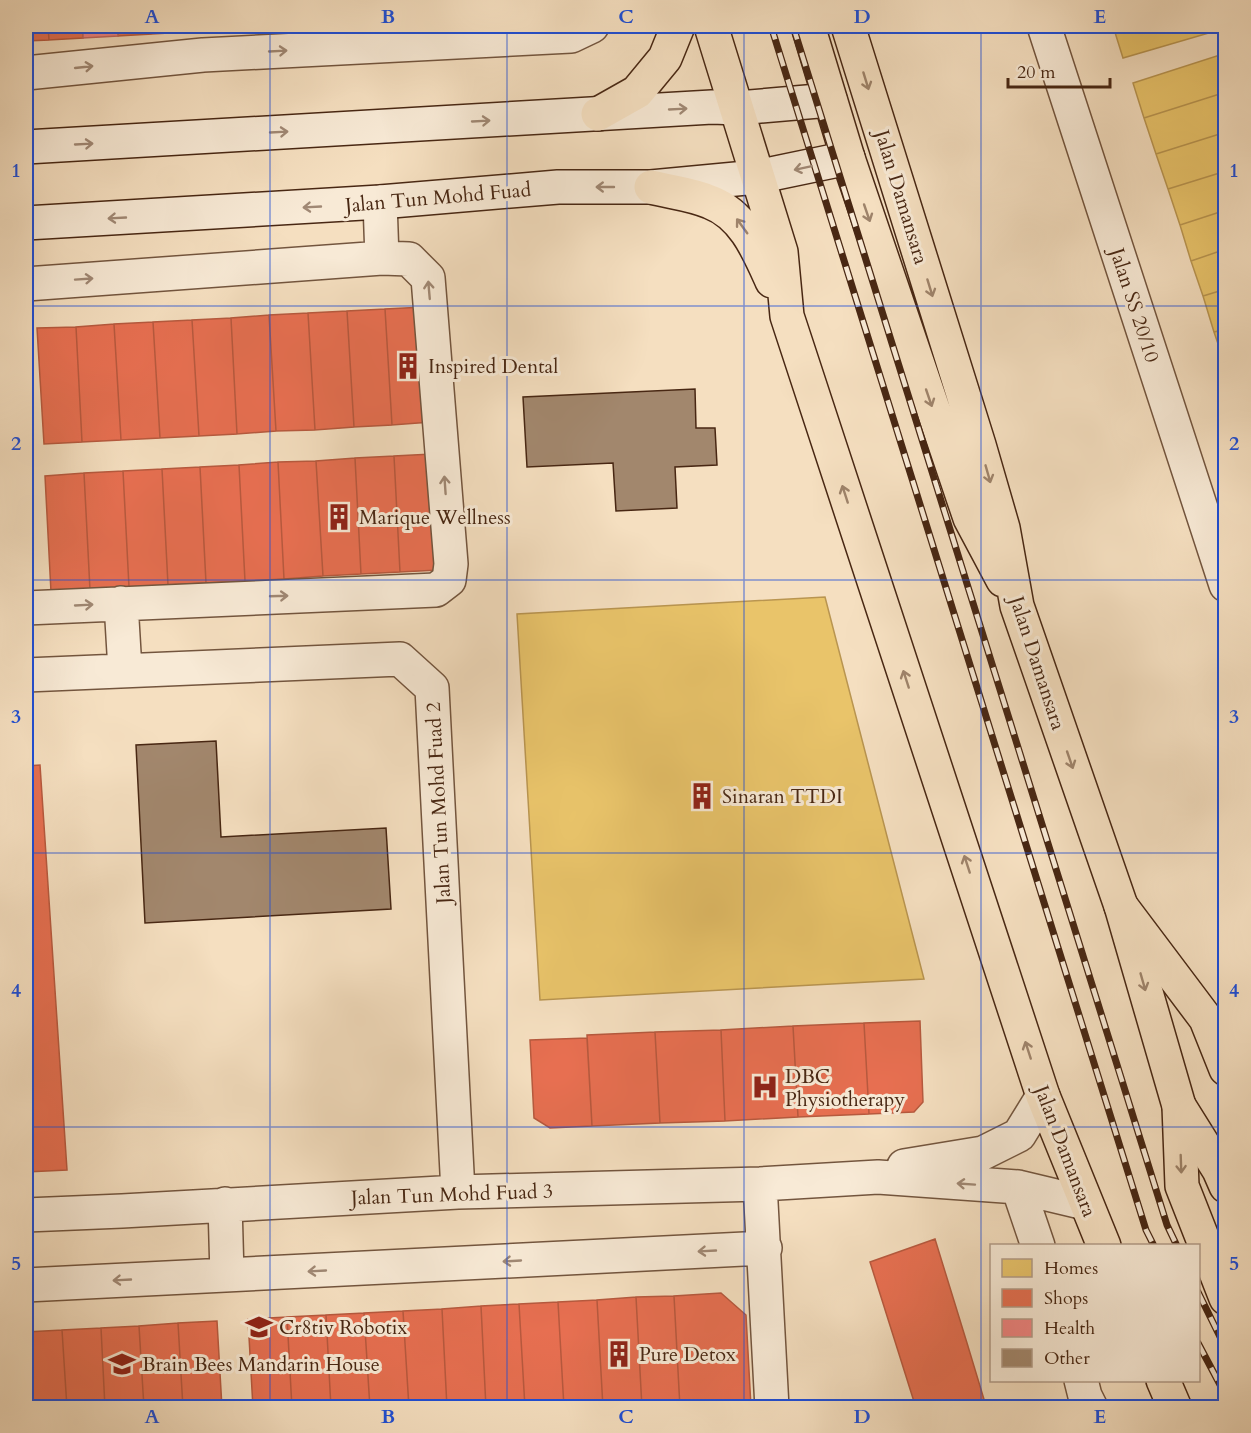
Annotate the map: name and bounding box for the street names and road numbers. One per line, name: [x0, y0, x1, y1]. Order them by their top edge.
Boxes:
street label: Jalan Damansara: [867, 124, 935, 268]
street label: Jalan Tun Mohd Fuad: [341, 176, 533, 219]
street label: Jalan SS 20/10: [1102, 242, 1166, 366]
street label: Jalan Damansara: [1002, 590, 1072, 734]
street label: Jalan Tun Mohd Fuad 2: [420, 701, 457, 908]
street label: Jalan Damansara: [1027, 1079, 1103, 1221]
street label: Jalan Tun Mohd Fuad 3: [348, 1177, 554, 1212]

